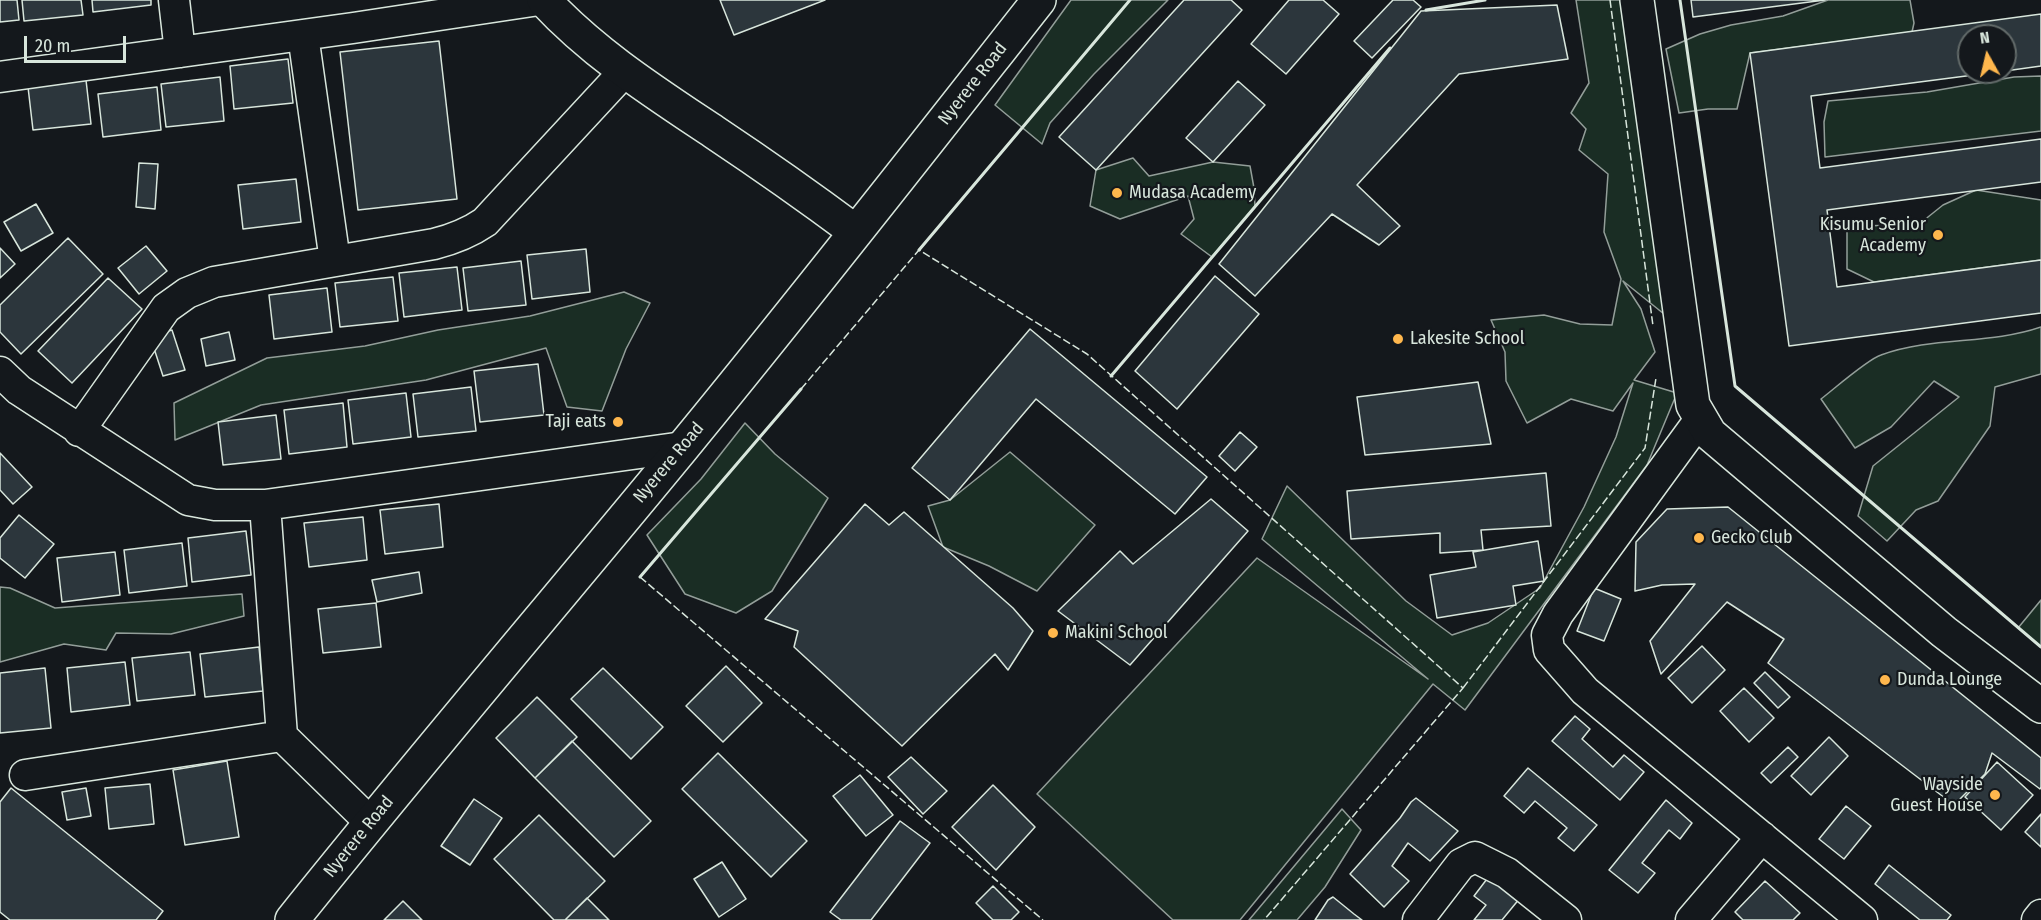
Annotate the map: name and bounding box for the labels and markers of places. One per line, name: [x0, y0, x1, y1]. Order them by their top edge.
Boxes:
place label: Mudasa Academy: [1129, 182, 1256, 204]
marker: Mudasa Academy: [1110, 186, 1124, 200]
place label: Kisumu Senior Academy: [1820, 214, 1926, 256]
marker: Kisumu Senior Academy: [1931, 228, 1945, 242]
place label: Lakesite School: [1410, 328, 1525, 350]
marker: Lakesite School: [1391, 332, 1405, 346]
place label: Taji eats: [546, 411, 606, 433]
marker: Taji eats: [611, 415, 625, 429]
place label: Gecko Club: [1711, 527, 1793, 549]
marker: Gecko Club: [1692, 531, 1706, 545]
place label: Makini School: [1065, 622, 1168, 644]
marker: Makini School: [1046, 626, 1060, 640]
place label: Dunda Lounge: [1897, 669, 2002, 691]
marker: Dunda Lounge: [1878, 673, 1892, 687]
place label: Wayside Guest House: [1890, 774, 1983, 816]
marker: Wayside Guest House: [1988, 788, 2002, 802]

